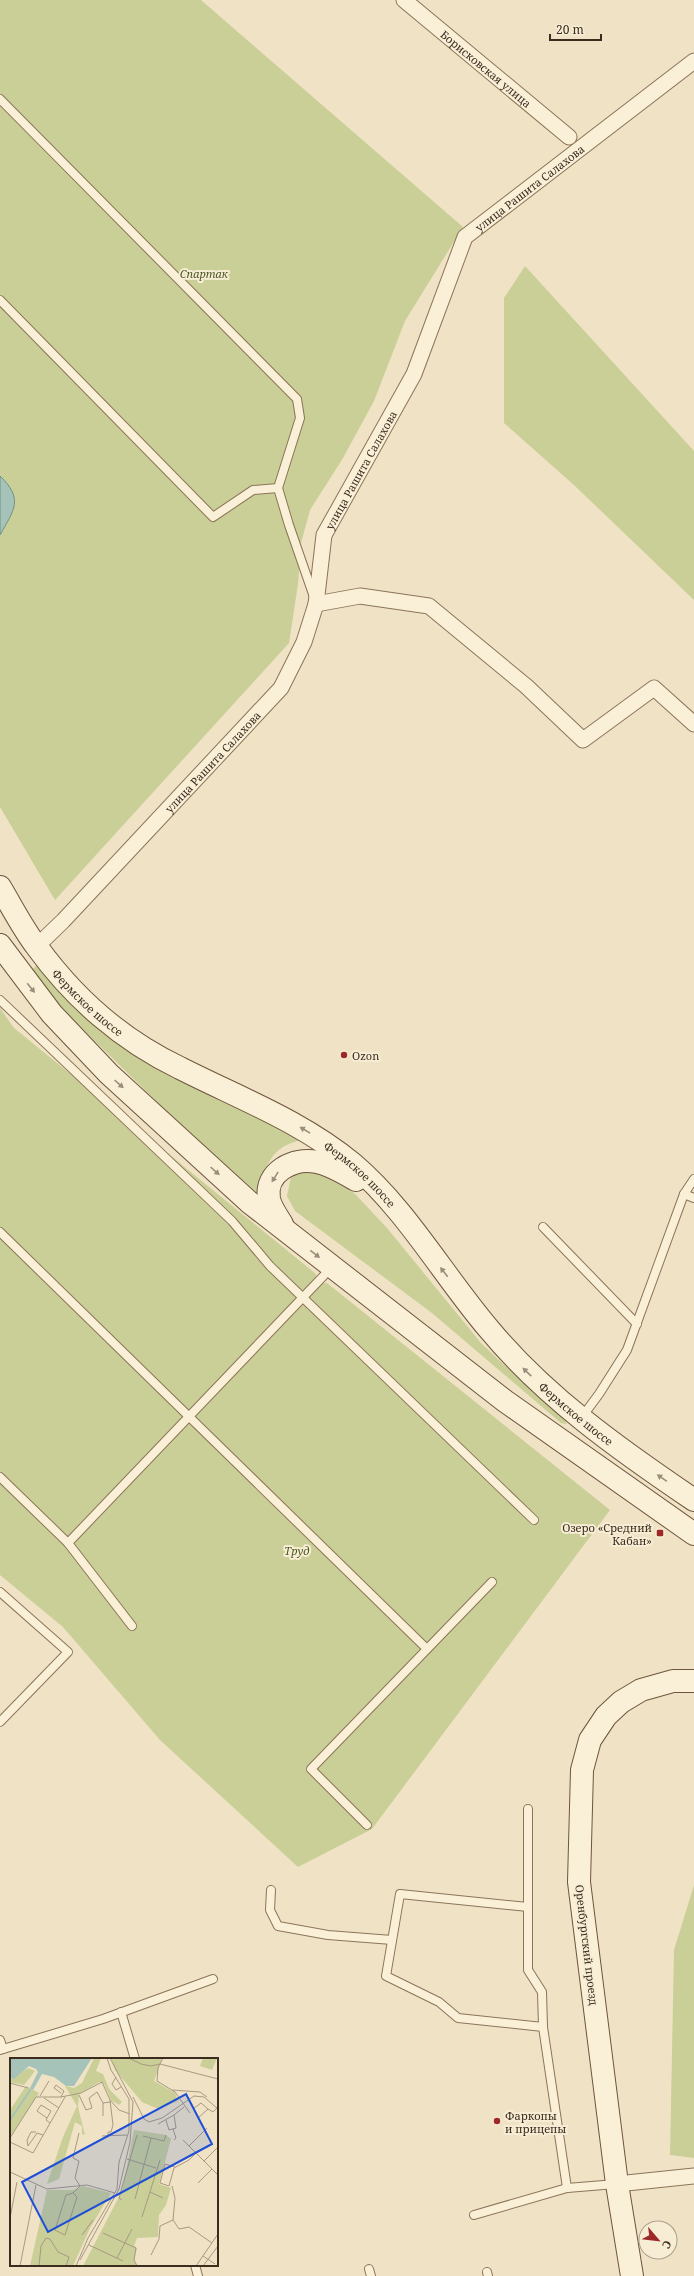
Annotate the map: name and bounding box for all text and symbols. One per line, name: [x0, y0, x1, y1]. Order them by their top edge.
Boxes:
scale bar: [550, 16, 601, 42]
text: 20 m: [556, 21, 584, 38]
street label: Борисковская улица: [438, 26, 535, 110]
street label: улица Рашита Салахова: [472, 141, 587, 234]
park label: Спартак: [180, 266, 229, 281]
street label: улица Рашита Салахова: [321, 408, 400, 532]
street label: улица Рашита Салахова: [161, 707, 263, 815]
street label: Фермское шоссе: [49, 965, 127, 1039]
one-way arrow: [27, 982, 36, 993]
place label: Ozon: [352, 1048, 379, 1063]
marker: Ozon: [339, 1050, 349, 1060]
one-way arrow: [114, 1079, 124, 1088]
one-way arrow: [299, 1127, 311, 1134]
street label: Фермское шоссе: [321, 1137, 399, 1210]
one-way arrow: [210, 1167, 220, 1176]
one-way arrow: [271, 1172, 279, 1182]
one-way arrow: [310, 1250, 321, 1258]
one-way arrow: [439, 1266, 448, 1277]
one-way arrow: [522, 1367, 532, 1376]
street label: Фермское шоссе: [536, 1378, 617, 1448]
one-way arrow: [657, 1474, 667, 1482]
place label: Озеро «Средний Кабан»: [562, 1520, 652, 1548]
marker: Озеро «Средний Кабан»: [655, 1528, 665, 1538]
park label: Труд: [284, 1543, 310, 1558]
street label: Оренбургский проезд: [572, 1884, 602, 2006]
inset map: [10, 2058, 218, 2266]
place label: Фаркопы и прицепы: [505, 2108, 566, 2136]
marker: Фаркопы и прицепы: [492, 2116, 502, 2126]
north arrow: [638, 2220, 678, 2260]
text: С: [659, 2238, 676, 2252]

